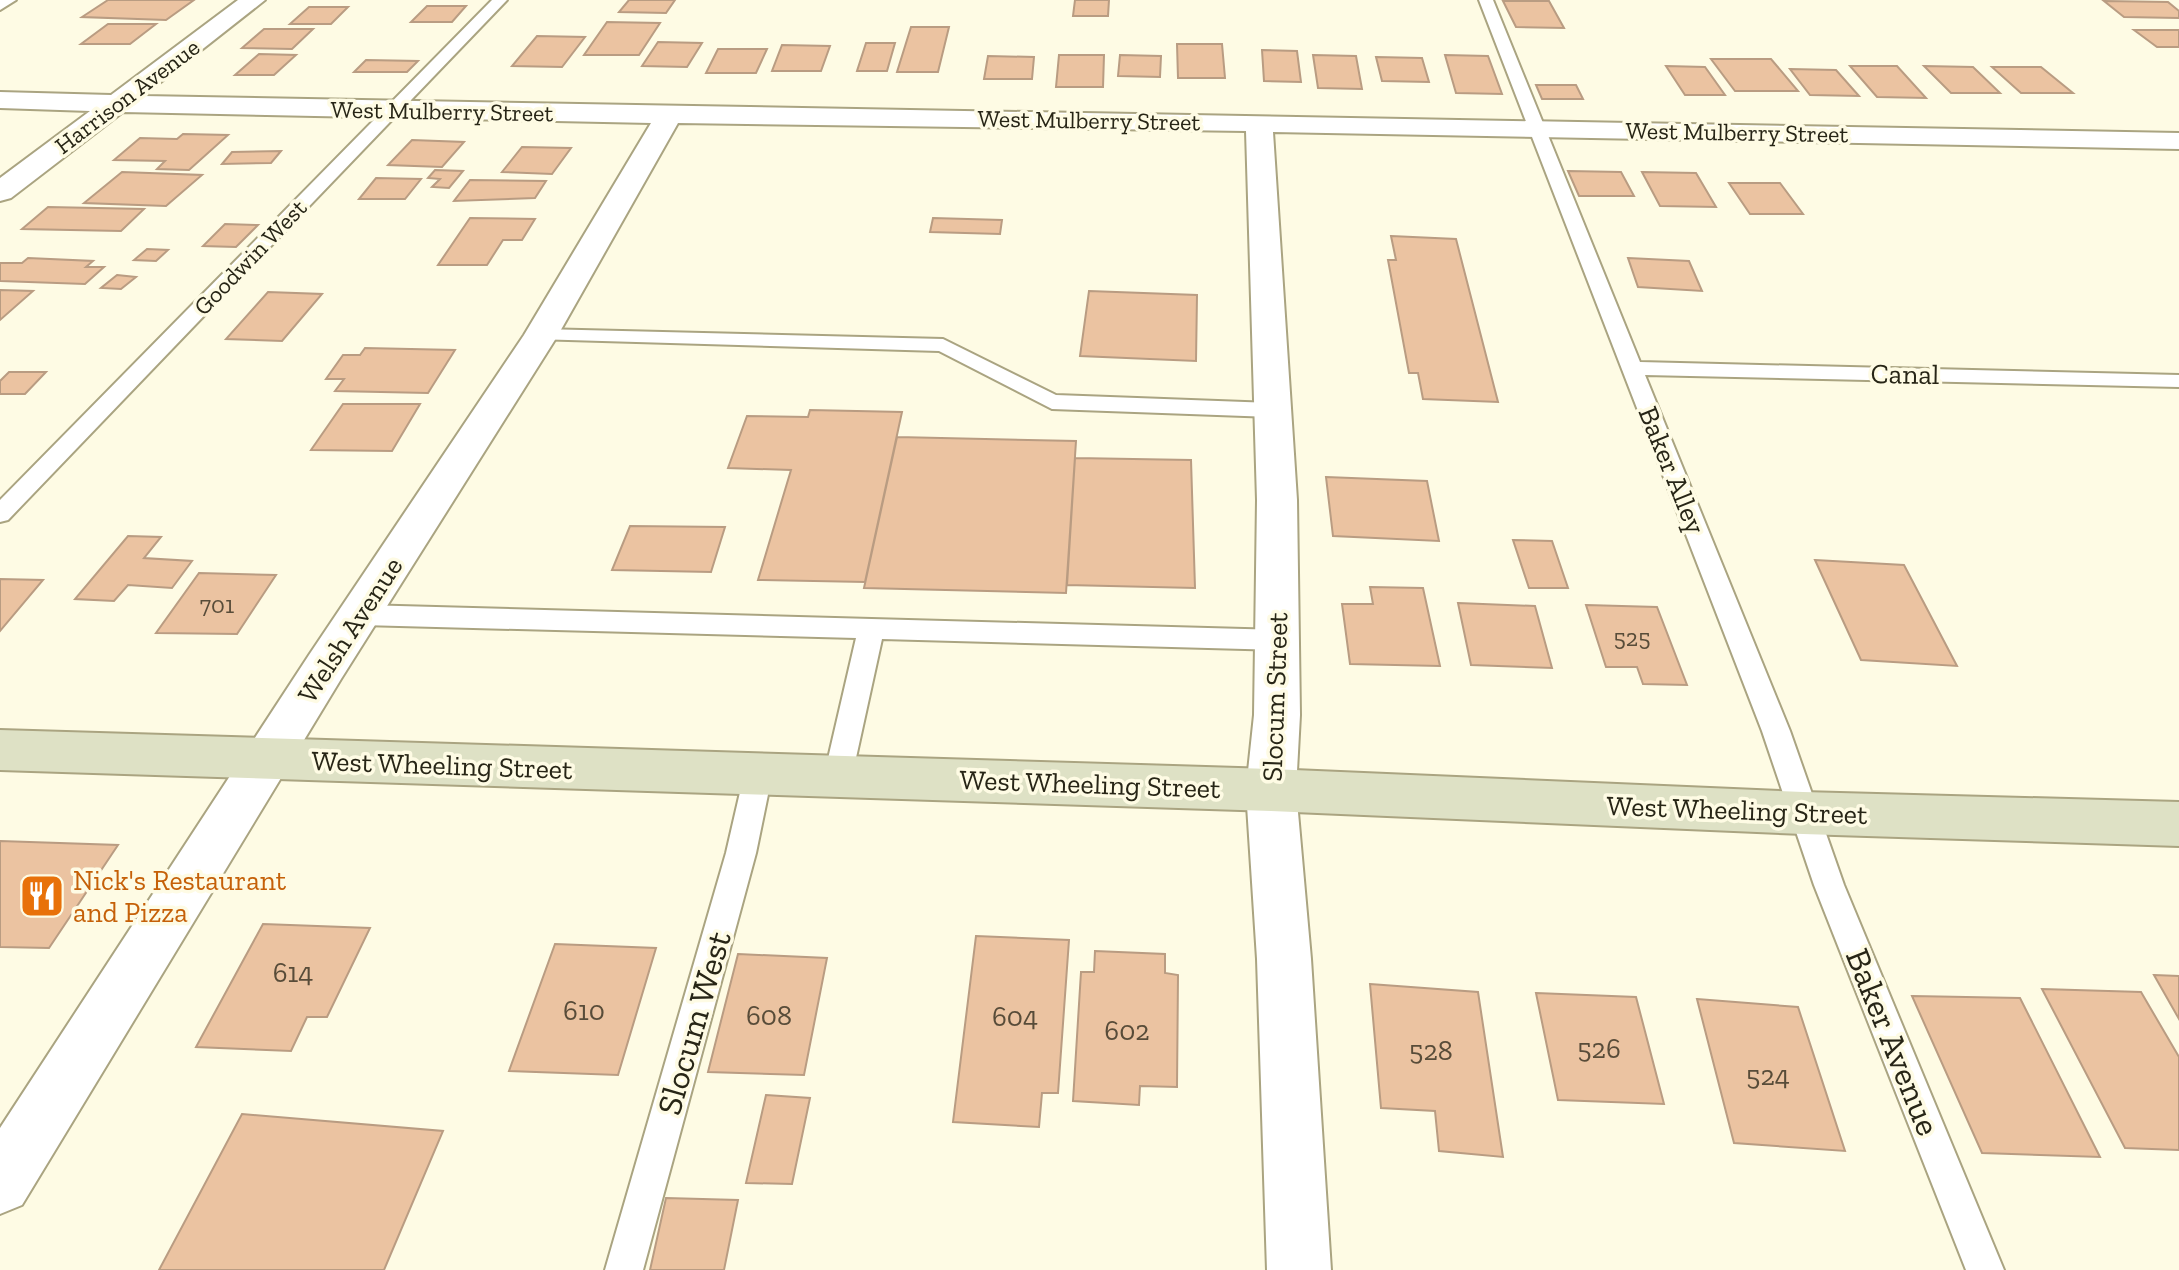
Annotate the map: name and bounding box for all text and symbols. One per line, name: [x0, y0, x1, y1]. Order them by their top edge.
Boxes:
street label: Harrison Avenue: [49, 32, 205, 160]
street label: West Mulberry Street: [330, 95, 554, 127]
street label: West Mulberry Street: [977, 104, 1201, 136]
street label: West Mulberry Street: [1625, 116, 1849, 148]
street label: Goodwin West: [188, 193, 312, 321]
street label: Canal: [1870, 357, 1940, 391]
street label: Baker Alley: [1632, 401, 1713, 539]
street label: Welsh Avenue: [291, 551, 409, 709]
house number: 701: [200, 590, 234, 619]
street label: Slocum Street: [1256, 611, 1294, 782]
house number: 525: [1614, 623, 1650, 652]
street label: West Wheeling Street: [311, 744, 574, 786]
street label: West Wheeling Street: [959, 763, 1222, 805]
street label: West Wheeling Street: [1606, 789, 1869, 831]
place label: Nick's Restaurant and Pizza: [73, 864, 287, 929]
restaurant icon: Nick's Restaurant and Pizza: [18, 872, 66, 920]
street label: Slocum West: [648, 926, 740, 1119]
street label: Baker Avenue: [1837, 942, 1949, 1142]
house number: 614: [273, 956, 313, 989]
house number: 610: [563, 994, 605, 1027]
house number: 608: [746, 999, 792, 1032]
house number: 604: [992, 1000, 1038, 1033]
house number: 602: [1104, 1014, 1150, 1047]
house number: 526: [1577, 1032, 1621, 1065]
house number: 528: [1409, 1034, 1453, 1067]
house number: 524: [1746, 1059, 1790, 1092]

